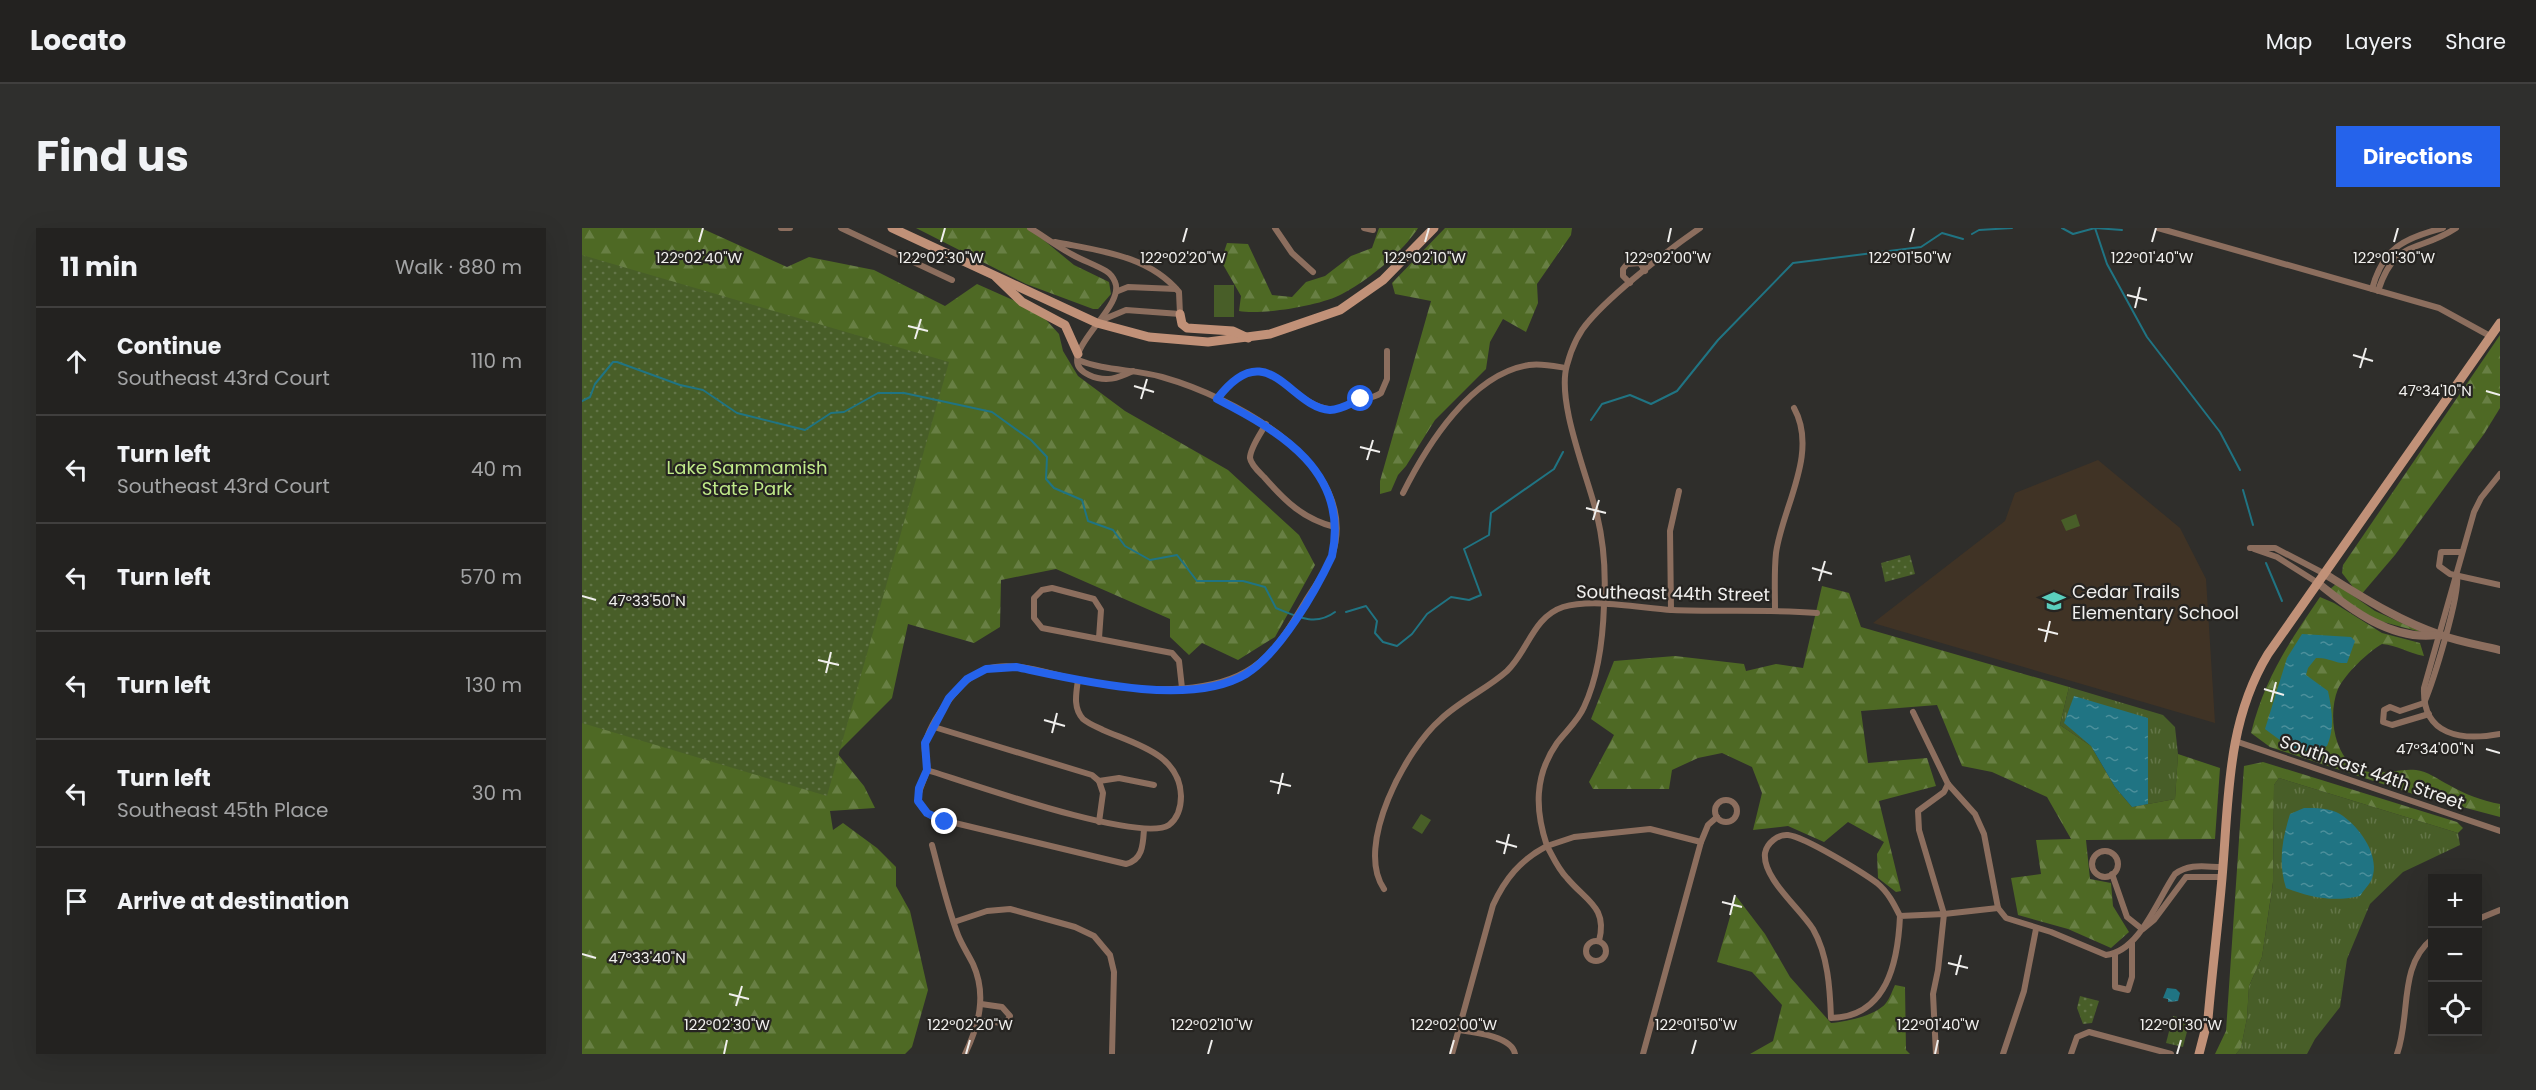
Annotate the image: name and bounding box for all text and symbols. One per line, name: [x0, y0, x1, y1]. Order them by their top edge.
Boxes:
text: Locato: [30, 21, 126, 60]
text: Map: [2266, 27, 2312, 56]
text: Layers: [2345, 27, 2412, 56]
text: Share: [2445, 27, 2506, 56]
button: Directions: [2336, 126, 2500, 187]
text: Find us: [36, 127, 189, 186]
text: 122°02'40"W: [656, 247, 743, 268]
text: 122°02'30"W: [898, 247, 984, 268]
text: 122°02'20"W: [1140, 247, 1226, 268]
text: 122°02'10"W: [1384, 247, 1466, 268]
text: 122°02'00"W: [1625, 247, 1712, 268]
text: 122°01'50"W: [1869, 247, 1952, 268]
text: 122°01'40"W: [2111, 247, 2194, 268]
text: 122°01'30"W: [2353, 247, 2435, 268]
text: 11 min: [60, 249, 138, 285]
text: Walk · 880 m: [395, 253, 522, 281]
text: Continue: [117, 331, 221, 362]
icon: ahead: [60, 345, 93, 378]
text: 110 m: [471, 347, 522, 375]
text: Southeast 43rd Court: [117, 364, 330, 392]
text: 47°34'10"N: [2398, 380, 2472, 401]
route start: [1347, 385, 1373, 411]
text: Turn left: [117, 439, 211, 470]
icon: left: [60, 453, 93, 486]
text: 40 m: [471, 455, 522, 483]
park label: Lake Sammamish State Park: [666, 455, 828, 501]
text: Southeast 43rd Court: [117, 472, 330, 500]
icon: left: [60, 561, 93, 594]
text: Turn left: [117, 562, 211, 593]
text: 570 m: [460, 563, 522, 591]
street label: Southeast 44th Street: [1576, 579, 1770, 607]
place label: Cedar Trails Elementary School: [2072, 579, 2239, 625]
school or university icon: Cedar Trails Elementary School: [2041, 588, 2067, 614]
text: 47°33'50"N: [608, 590, 686, 611]
icon: left: [60, 669, 93, 702]
text: Turn left: [117, 670, 211, 701]
text: 130 m: [465, 671, 522, 699]
street label: Southeast 44th Street: [2276, 729, 2468, 815]
text: 47°34'00"N: [2396, 738, 2474, 759]
text: Turn left: [117, 763, 211, 794]
icon: left: [60, 777, 93, 810]
text: 30 m: [472, 779, 522, 807]
text: Southeast 45th Place: [117, 796, 329, 824]
route end: [931, 808, 957, 834]
map controls: [2428, 874, 2482, 1036]
button: +: [2428, 874, 2482, 928]
icon: arrive: [60, 885, 93, 918]
text: Arrive at destination: [117, 886, 349, 917]
button: −: [2428, 928, 2482, 982]
text: 47°33'40"N: [608, 947, 686, 968]
button: locate: [2428, 982, 2482, 1036]
text: 122°02'30"W: [684, 1014, 770, 1035]
text: 122°02'20"W: [927, 1014, 1013, 1035]
text: 122°02'10"W: [1171, 1014, 1253, 1035]
text: 122°02'00"W: [1411, 1014, 1498, 1035]
text: 122°01'50"W: [1655, 1014, 1738, 1035]
text: 122°01'40"W: [1897, 1014, 1980, 1035]
text: 122°01'30"W: [2140, 1014, 2222, 1035]

